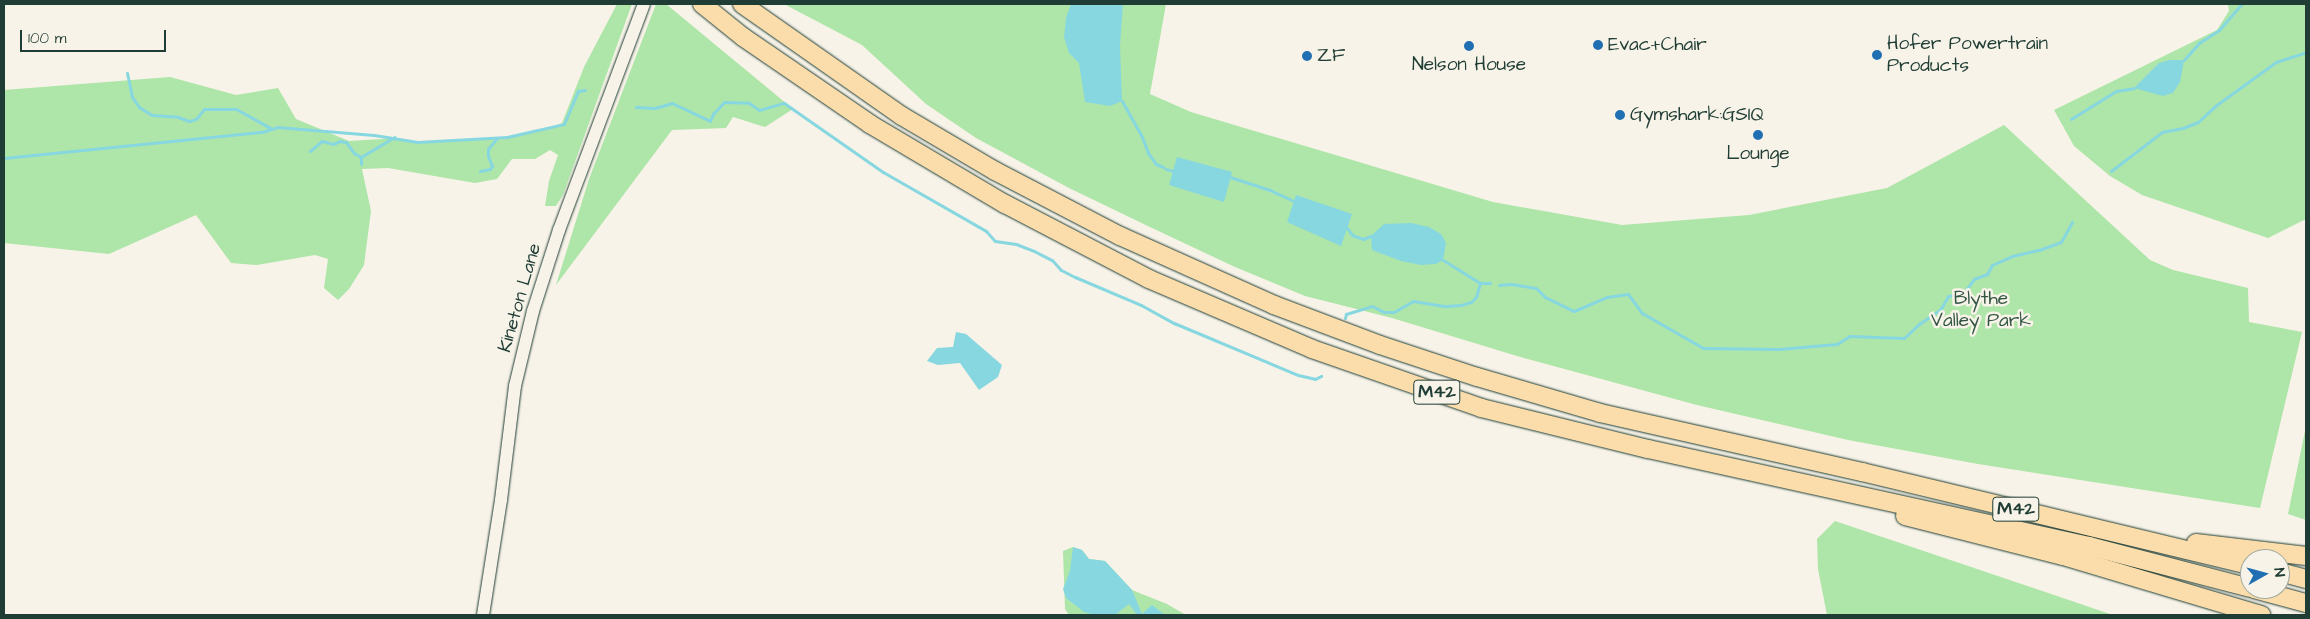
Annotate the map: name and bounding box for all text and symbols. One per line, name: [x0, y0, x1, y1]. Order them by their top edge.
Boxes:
scale bar: [22, 20, 169, 52]
text: 100 m: [28, 28, 67, 49]
place label: Hofer Powertrain Products: [1887, 33, 2048, 77]
place label: Evac+Chair: [1608, 34, 1707, 56]
marker: Evac+Chair: [1592, 39, 1604, 51]
marker: Nelson House: [1463, 40, 1475, 52]
place label: ZF: [1317, 45, 1345, 67]
marker: Hofer Powertrain Products: [1871, 49, 1883, 61]
marker: ZF: [1301, 50, 1313, 62]
place label: Nelson House: [1412, 54, 1526, 76]
place label: Gymshark:GSIQ: [1630, 104, 1764, 126]
marker: Gymshark:GSIQ: [1614, 109, 1626, 121]
marker: Lounge: [1752, 129, 1764, 141]
place label: Lounge: [1726, 143, 1790, 165]
street label: Kineton Lane: [494, 241, 546, 355]
park label: Blythe Valley Park: [1931, 288, 2031, 332]
road number: M42: [1413, 377, 1461, 408]
road number: M42: [1992, 494, 2040, 524]
north arrow: [2240, 549, 2290, 599]
text: N: [2268, 567, 2289, 578]

